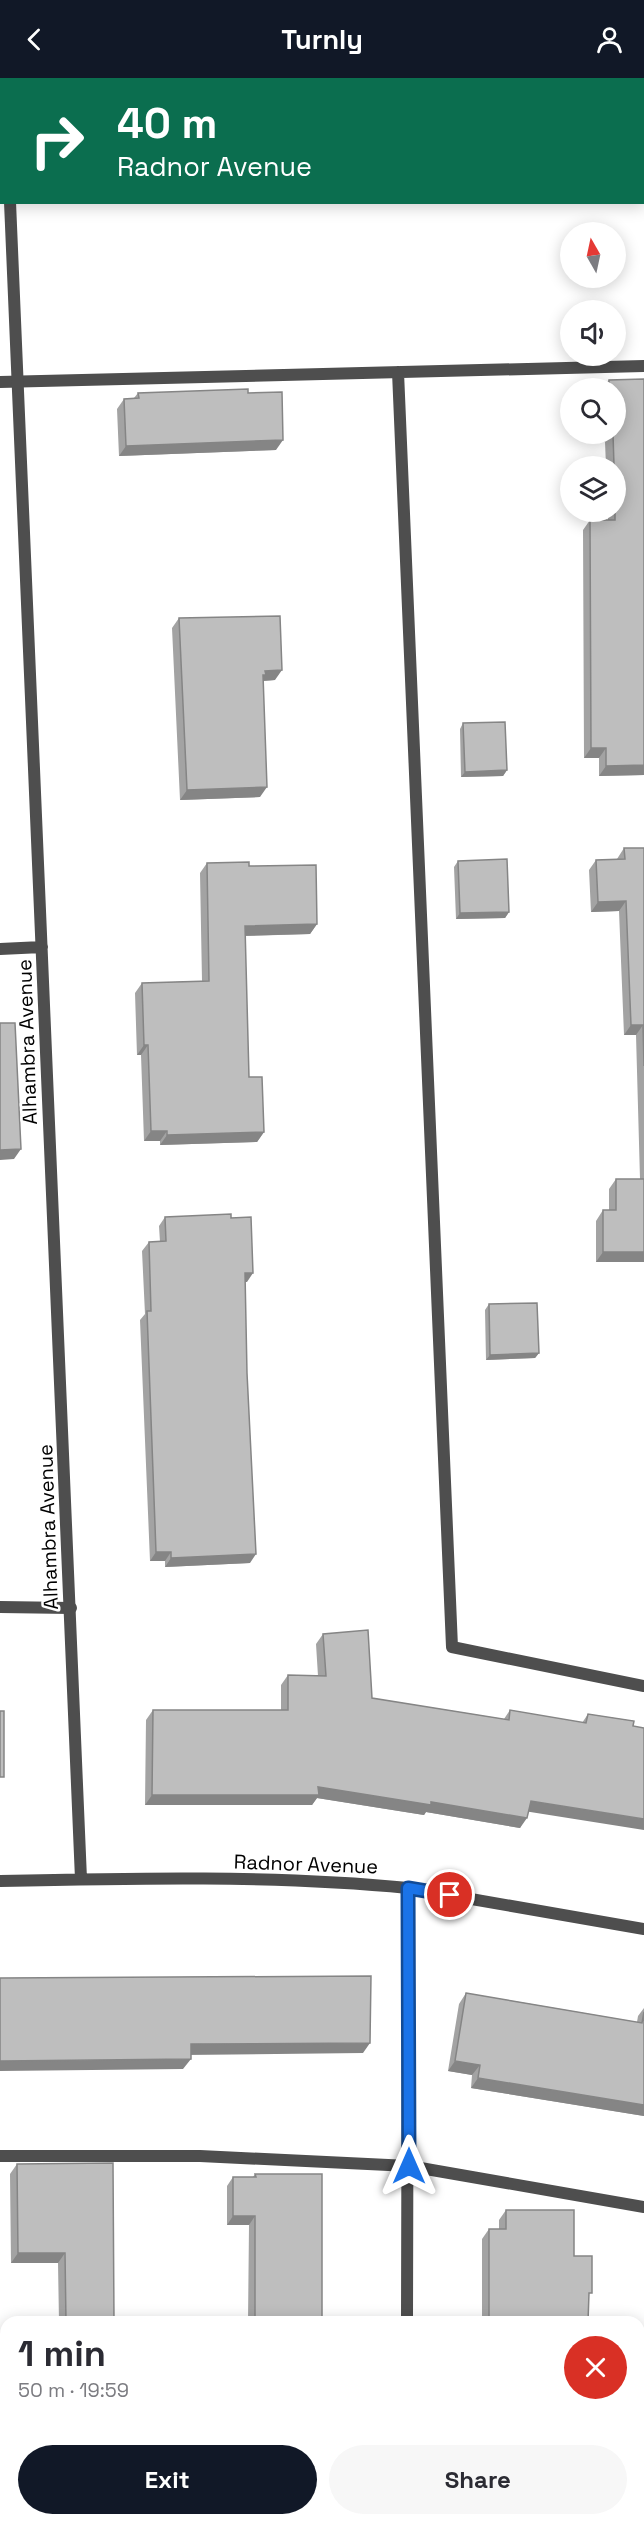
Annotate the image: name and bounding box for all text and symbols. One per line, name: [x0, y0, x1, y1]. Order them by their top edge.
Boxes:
text: Turnly: [281, 22, 363, 57]
icon: back: [18, 23, 51, 56]
icon: person: [593, 23, 626, 56]
text: 40 m: [117, 97, 217, 150]
icon: right: [18, 102, 96, 180]
text: Radnor Avenue: [117, 149, 312, 184]
north arrow: [560, 222, 626, 288]
map controls: [560, 222, 626, 522]
button: sound: [560, 300, 626, 366]
button: search: [560, 378, 626, 444]
button: layers: [560, 456, 626, 522]
street label: Alhambra Avenue: [11, 959, 43, 1125]
street label: Alhambra Avenue: [32, 1444, 64, 1610]
street label: Radnor Avenue: [233, 1848, 379, 1880]
pin: [424, 1869, 475, 1920]
icon: arrive: [433, 1878, 466, 1911]
position arrow: [377, 2134, 441, 2198]
text: 1 min: [18, 2331, 106, 2377]
button: close: [564, 2336, 627, 2399]
text: 50 m · 19:59: [18, 2377, 129, 2403]
button: Exit: [18, 2445, 317, 2514]
button: Share: [329, 2445, 627, 2514]

